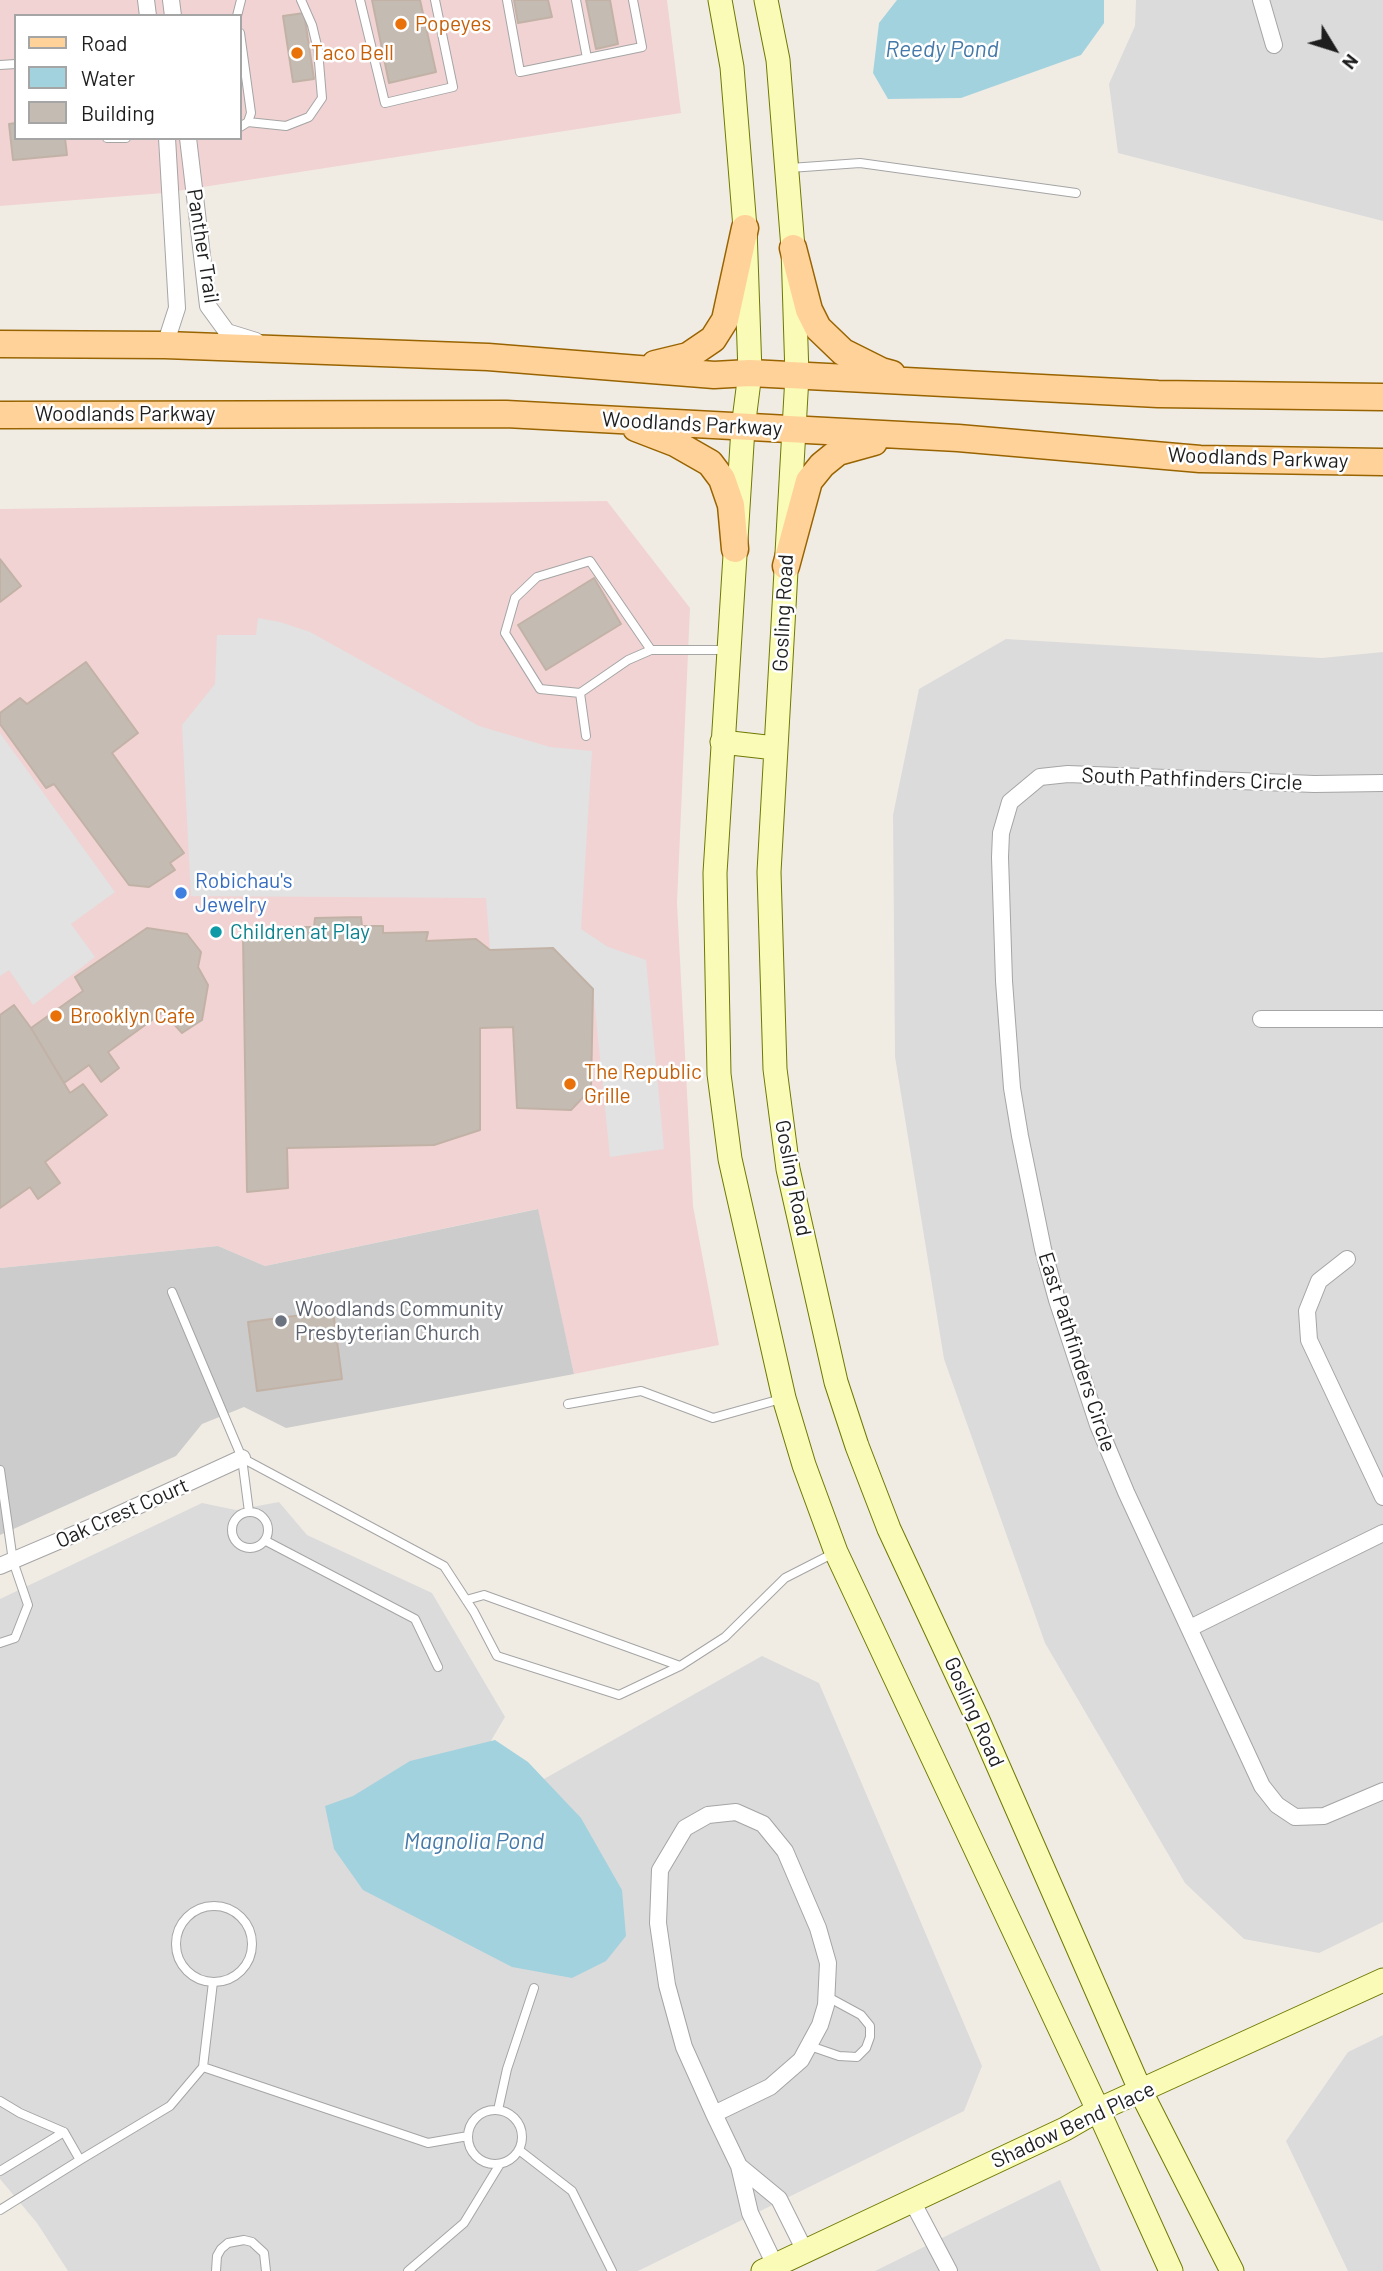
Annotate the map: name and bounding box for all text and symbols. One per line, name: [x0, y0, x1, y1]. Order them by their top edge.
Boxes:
place label: Popeyes: [415, 11, 491, 37]
legend: [14, 14, 242, 140]
north arrow: [1299, 14, 1369, 84]
marker: Popeyes: [393, 16, 409, 32]
text: Road: [81, 30, 127, 55]
water label: Reedy Pond: [885, 35, 999, 63]
place label: Taco Bell: [311, 40, 394, 66]
marker: Taco Bell: [289, 45, 305, 61]
text: N: [1338, 50, 1364, 74]
text: Water: [81, 65, 135, 90]
text: Building: [81, 100, 155, 125]
street label: Panther Trail: [182, 187, 224, 305]
street label: Woodlands Parkway: [35, 401, 215, 427]
street label: Woodlands Parkway: [601, 407, 783, 441]
street label: Woodlands Parkway: [1167, 442, 1349, 474]
street label: Gosling Road: [767, 554, 799, 672]
street label: South Pathfinders Circle: [1081, 763, 1303, 795]
place label: Robichau's Jewelry: [195, 868, 293, 918]
marker: Robichau's Jewelry: [173, 885, 189, 901]
place label: Children at Play: [230, 919, 370, 945]
marker: Children at Play: [208, 924, 224, 940]
place label: Brooklyn Cafe: [70, 1003, 195, 1029]
marker: Brooklyn Cafe: [48, 1008, 64, 1024]
place label: The Republic Grille: [584, 1059, 702, 1109]
marker: The Republic Grille: [562, 1076, 578, 1092]
street label: Gosling Road: [769, 1118, 817, 1238]
street label: East Pathfinders Circle: [1033, 1249, 1121, 1455]
place label: Woodlands Community Presbyterian Church: [295, 1296, 503, 1346]
marker: Woodlands Community Presbyterian Church: [273, 1313, 289, 1329]
street label: Oak Crest Court: [52, 1472, 192, 1554]
street label: Gosling Road: [939, 1653, 1009, 1771]
water label: Magnolia Pond: [404, 1827, 544, 1855]
street label: Shadow Bend Place: [987, 2076, 1159, 2174]

